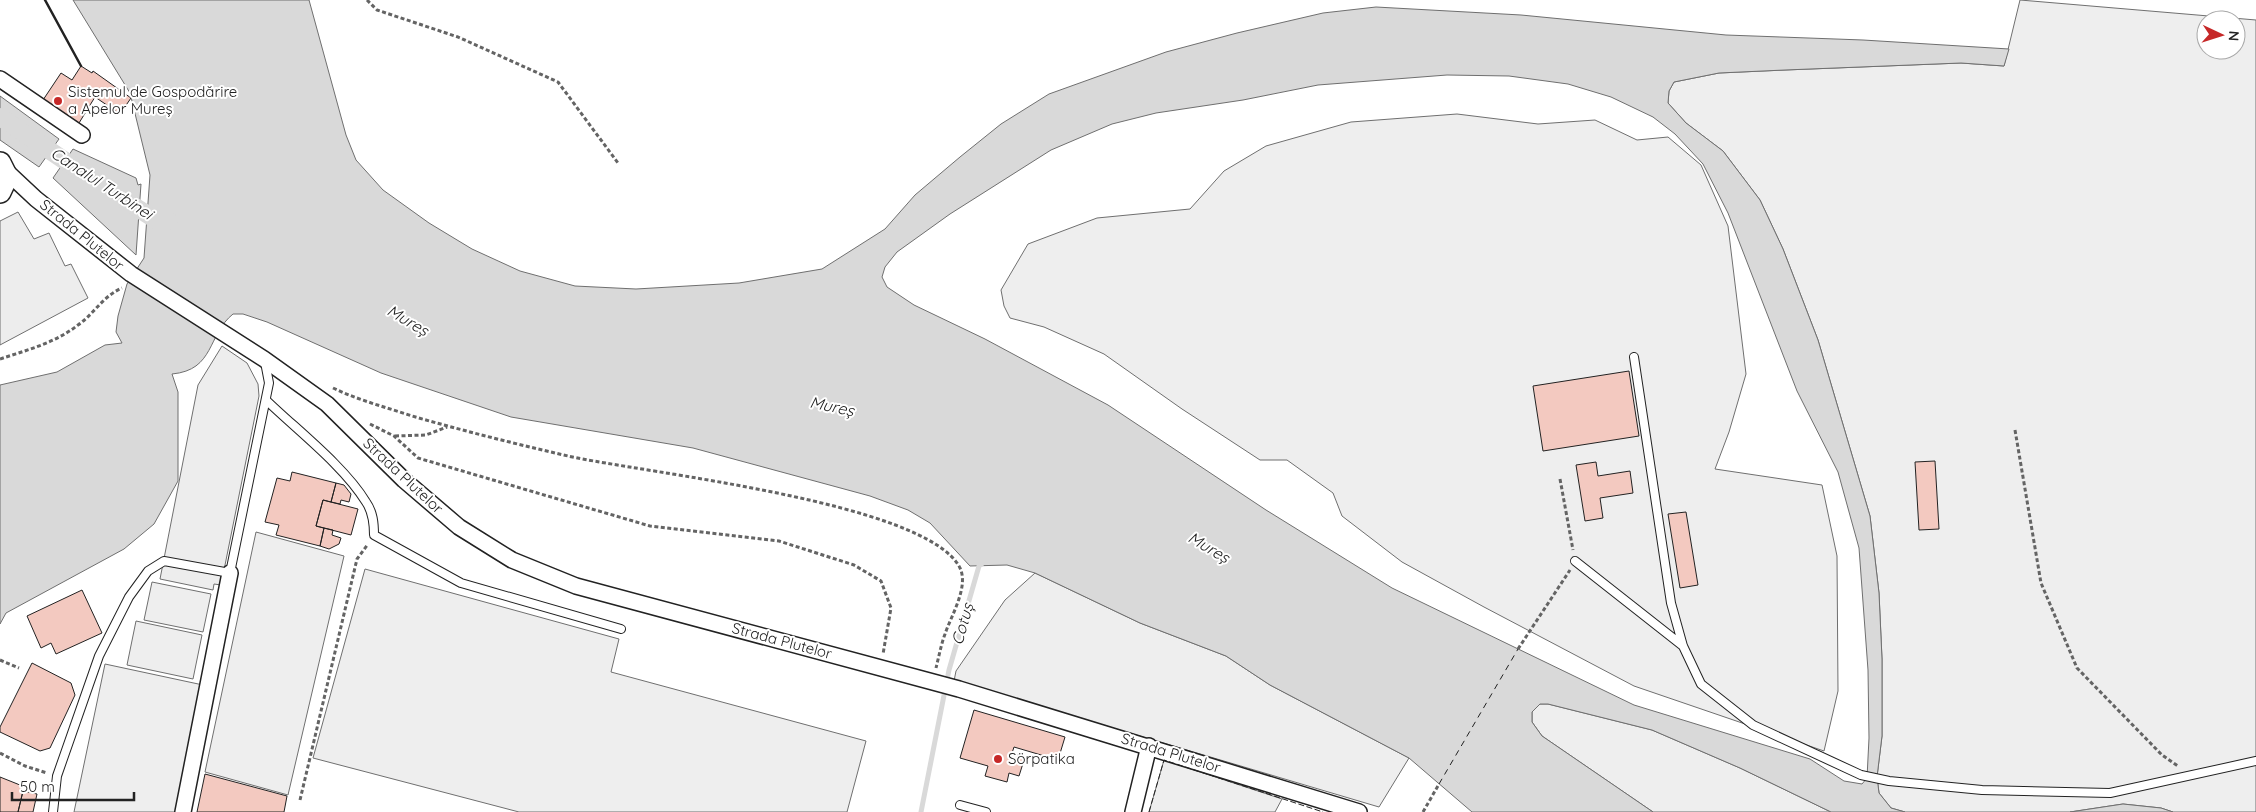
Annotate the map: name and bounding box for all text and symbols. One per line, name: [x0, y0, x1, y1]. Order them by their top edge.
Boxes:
north arrow: [2196, 10, 2246, 60]
text: N: [2225, 30, 2243, 42]
place label: Sistemul de Gospodărire a Apelor Mureș: [68, 82, 237, 118]
marker: Sistemul de Gospodărire a Apelor Mureș: [52, 95, 64, 107]
water label: Canalul Turbinei: [47, 143, 158, 224]
street label: Strada Plutelor: [36, 195, 128, 275]
water label: Mureș: [384, 300, 434, 341]
water label: Mureș: [808, 392, 857, 421]
street label: Strada Plutelor: [359, 434, 448, 518]
water label: Mureș: [1185, 527, 1235, 568]
water label: Cotuș: [947, 600, 978, 647]
street label: Strada Plutelor: [730, 618, 835, 663]
street label: Strada Plutelor: [1119, 728, 1223, 777]
place label: Sörpatika: [1008, 749, 1075, 768]
marker: Sörpatika: [992, 753, 1004, 765]
scale bar: [12, 770, 135, 802]
text: 50 m: [20, 777, 55, 796]

